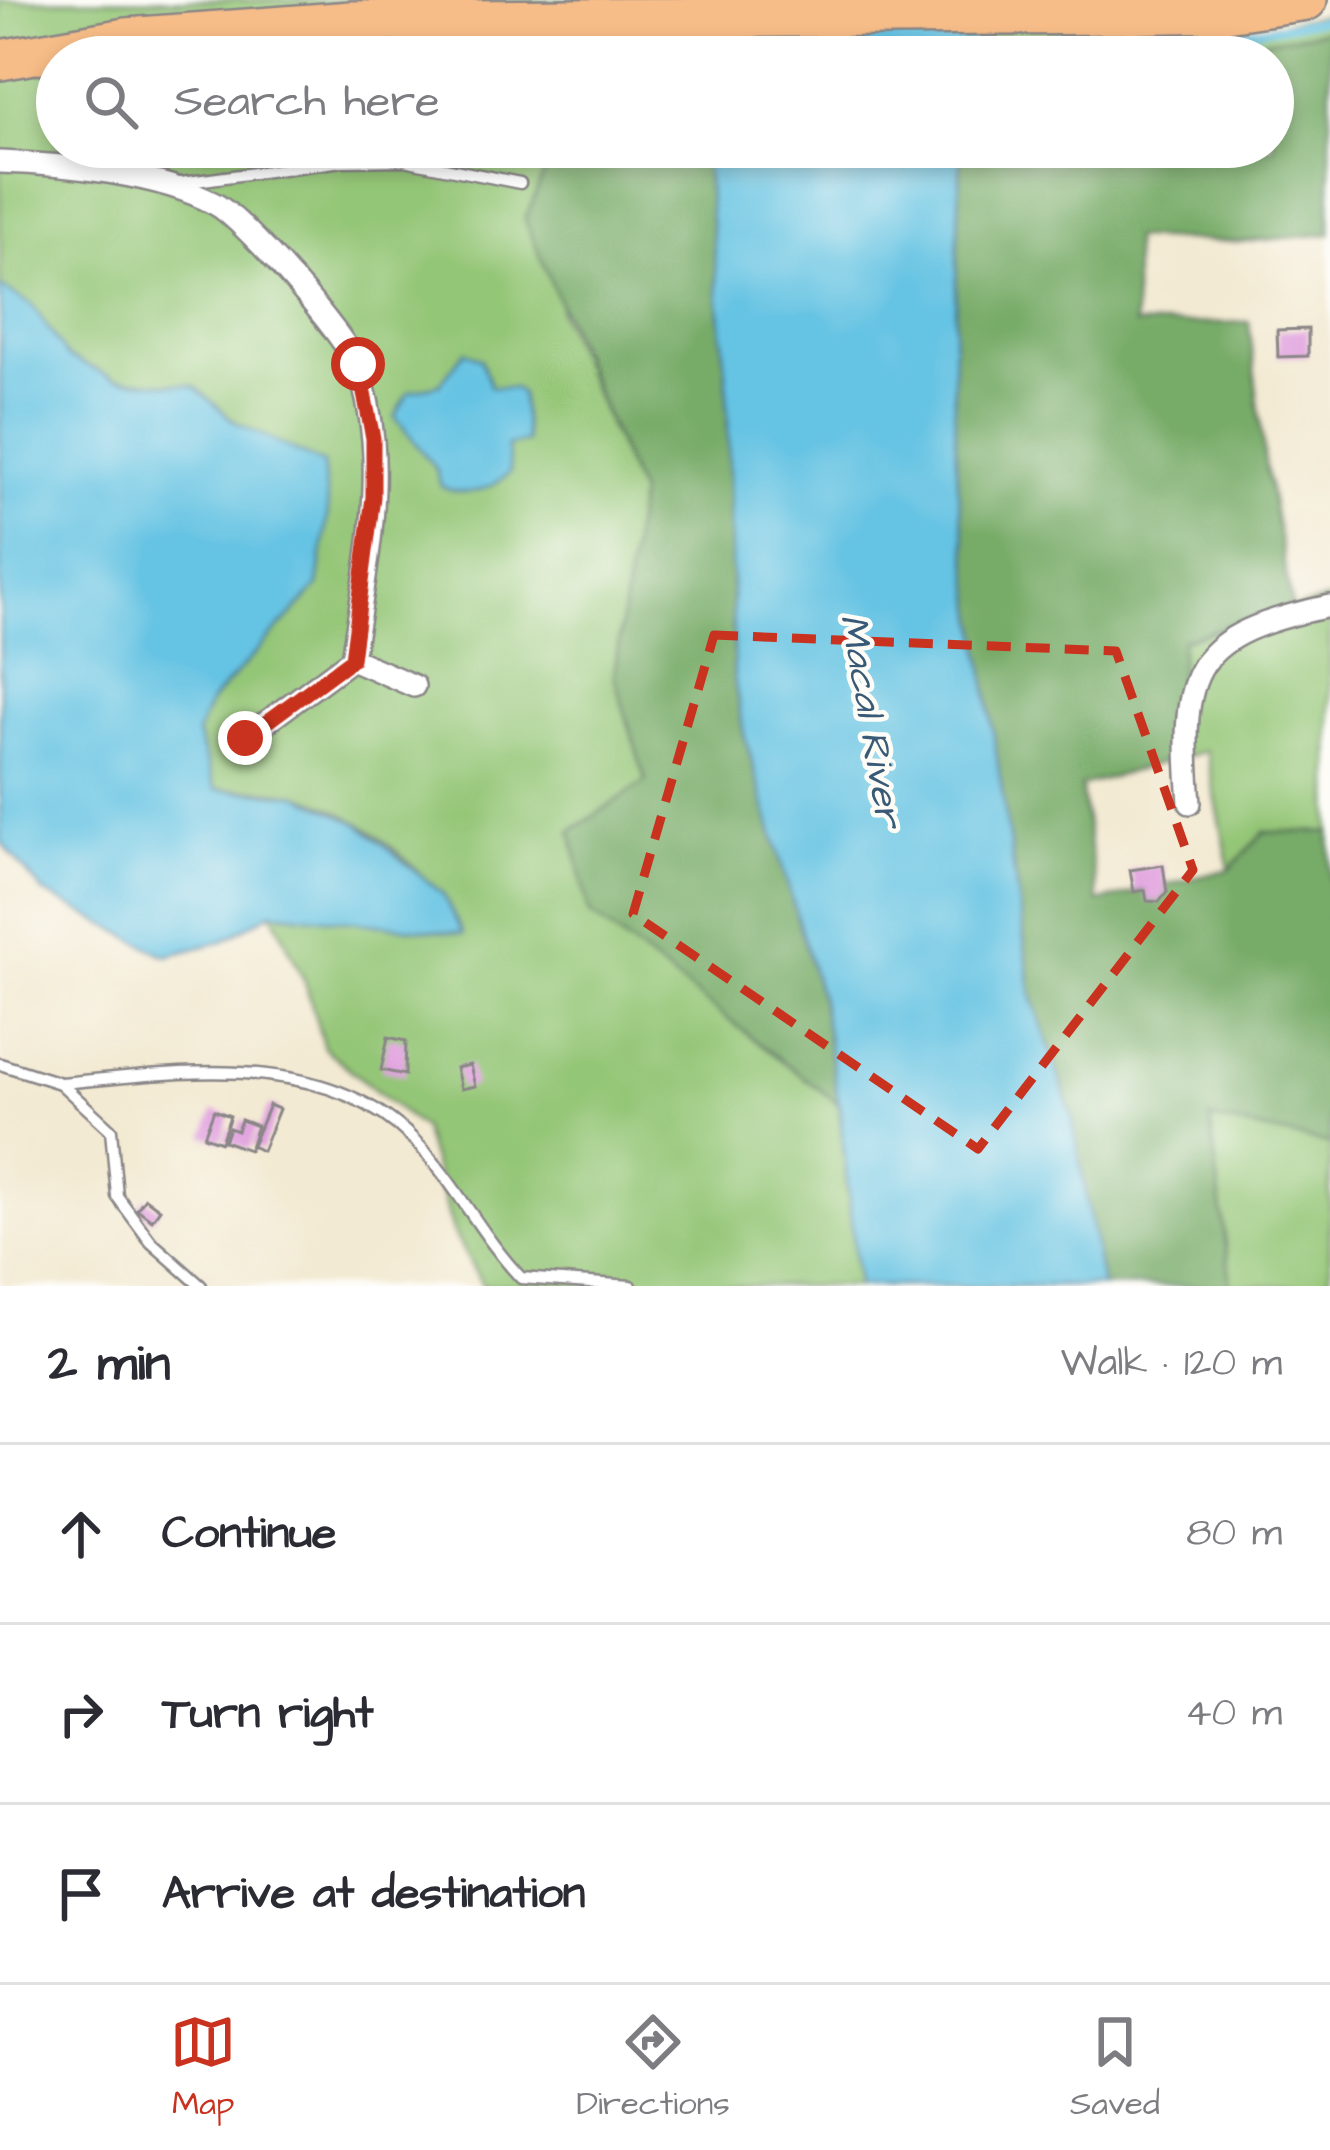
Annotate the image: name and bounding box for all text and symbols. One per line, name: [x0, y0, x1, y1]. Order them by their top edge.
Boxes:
search box: [36, 36, 1294, 168]
icon: search: [78, 69, 144, 135]
text: Search here: [174, 71, 440, 133]
route start: [331, 337, 385, 391]
water label: Macal River: [825, 610, 916, 834]
route end: [218, 711, 272, 765]
text: 2 min: [48, 1329, 171, 1400]
text: Walk · 120 m: [1061, 1337, 1282, 1391]
icon: ahead: [48, 1501, 114, 1567]
text: Continue: [162, 1503, 336, 1565]
text: 80 m: [1186, 1507, 1282, 1561]
icon: right: [48, 1681, 114, 1747]
text: Turn right: [162, 1683, 374, 1745]
text: 40 m: [1185, 1687, 1282, 1741]
icon: arrive: [48, 1861, 114, 1927]
text: Arrive at destination: [162, 1863, 585, 1925]
tab: Map: [170, 2009, 236, 2127]
tab: Directions: [576, 2009, 730, 2127]
tab: Saved: [1070, 2009, 1160, 2127]

